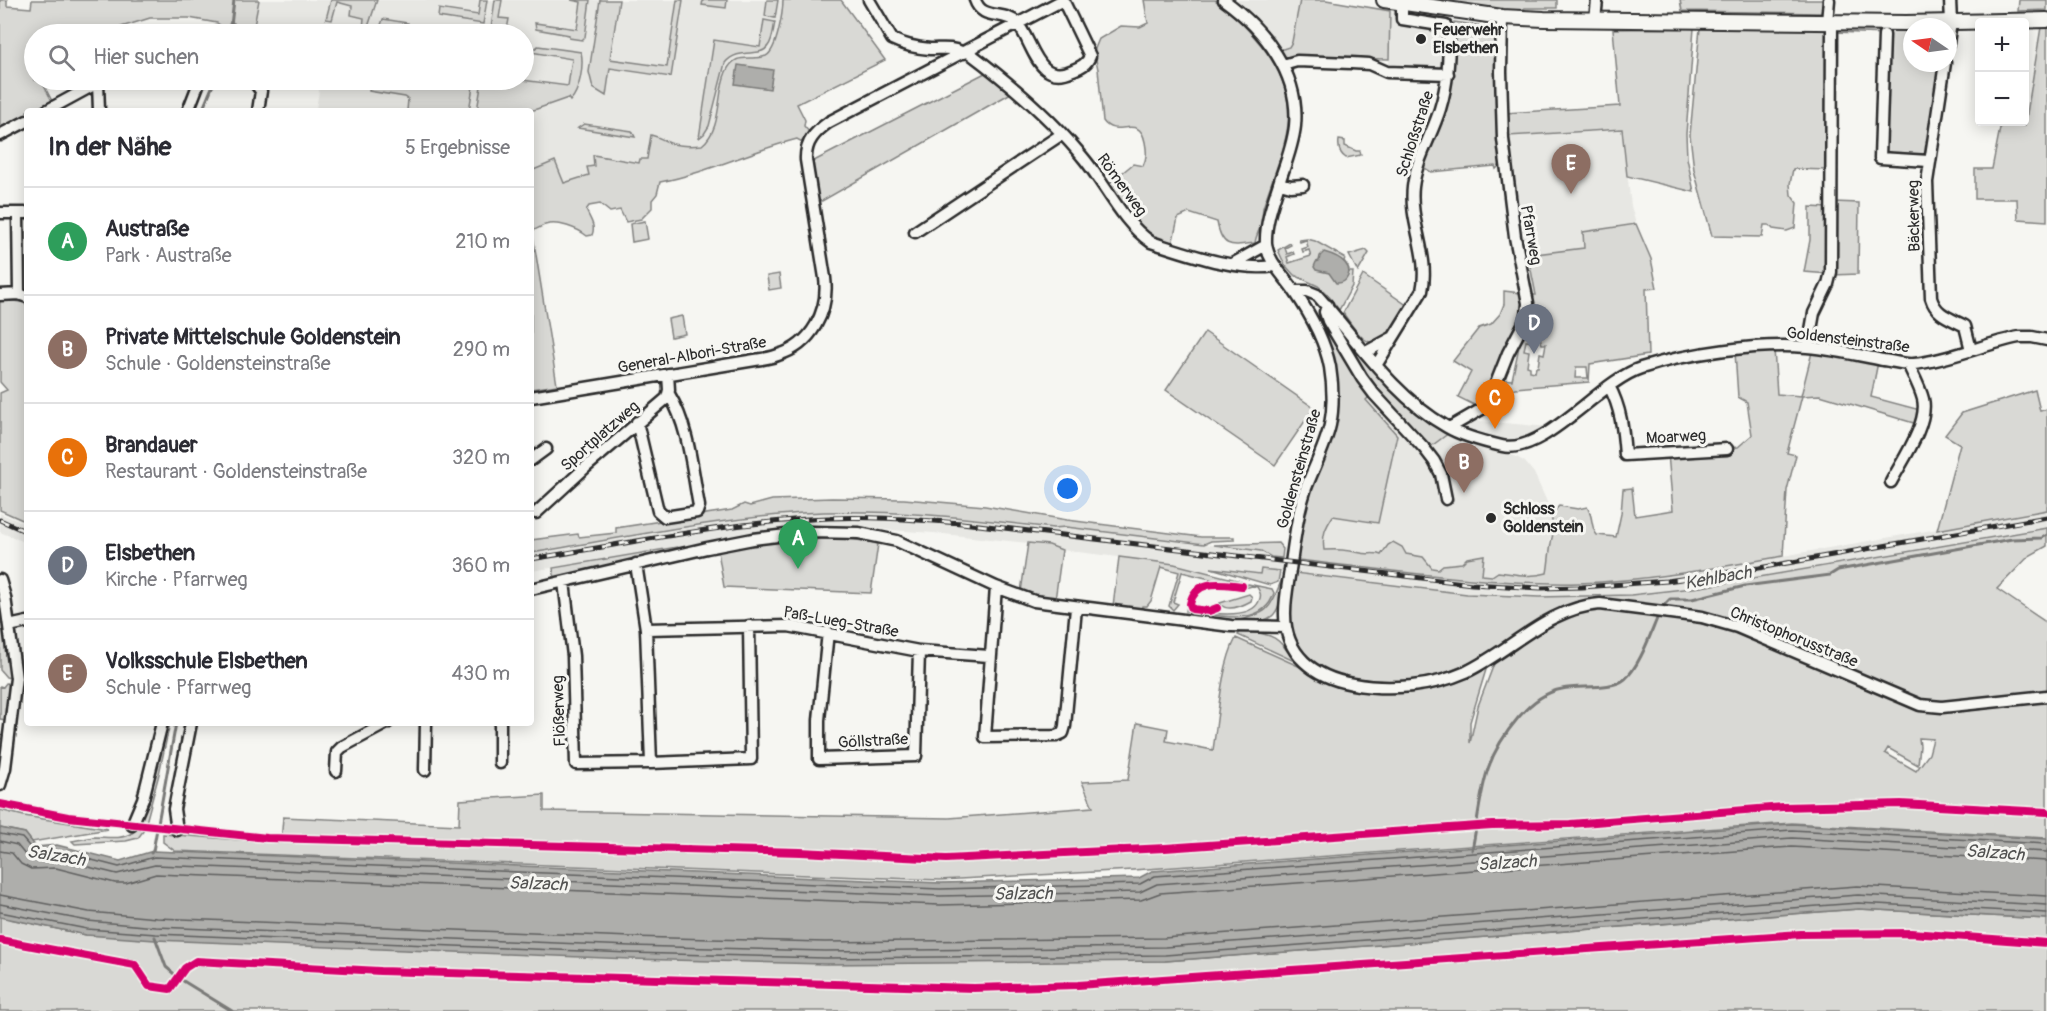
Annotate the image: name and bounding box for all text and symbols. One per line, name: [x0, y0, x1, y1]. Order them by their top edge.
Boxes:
north arrow: [1903, 18, 1957, 72]
map controls: [1975, 18, 2029, 126]
button: +: [1975, 18, 2029, 72]
place label: Feuerwehr Elsbethen: [1433, 20, 1504, 58]
search box: [24, 24, 534, 90]
marker: Feuerwehr Elsbethen: [1414, 32, 1428, 46]
icon: search: [45, 41, 78, 74]
text: Hier suchen: [93, 43, 199, 71]
button: −: [1975, 72, 2029, 126]
street label: Schloßstraße: [1392, 88, 1438, 180]
text: In der Nähe: [48, 131, 171, 163]
text: 5 Ergebnisse: [405, 135, 510, 160]
pin: E: [1552, 144, 1590, 194]
street label: Römerweg: [1093, 150, 1151, 220]
street label: Bäckerweg: [1903, 180, 1925, 252]
street label: Pfarrweg: [1516, 204, 1546, 266]
text: Austraße: [105, 215, 189, 243]
text: A: [61, 229, 74, 254]
text: 210 m: [455, 229, 510, 254]
text: Park · Austraße: [105, 243, 232, 268]
pin: D: [1514, 304, 1553, 354]
text: Private Mittelschule Goldenstein: [105, 323, 401, 351]
street label: Goldensteinstraße: [1785, 323, 1911, 357]
street label: General-Albori-Straße: [616, 332, 768, 378]
text: B: [62, 337, 73, 362]
text: 290 m: [453, 337, 510, 362]
text: Schule · Goldensteinstraße: [105, 351, 331, 376]
pin: C: [1476, 380, 1514, 429]
street label: Sportplatzweg: [557, 396, 643, 476]
street label: Goldensteinstraße: [1272, 407, 1326, 531]
street label: Moarweg: [1646, 425, 1706, 449]
text: Brandauer: [105, 431, 198, 459]
pin: B: [1444, 444, 1484, 493]
text: C: [61, 445, 74, 470]
text: 320 m: [452, 445, 510, 470]
text: Restaurant · Goldensteinstraße: [105, 459, 367, 484]
your location: [1053, 474, 1082, 503]
place label: Schloss Goldenstein: [1503, 499, 1584, 537]
marker: Schloss Goldenstein: [1484, 511, 1498, 525]
pin: A: [778, 520, 818, 569]
text: Elsbethen: [105, 539, 195, 567]
text: D: [61, 553, 74, 578]
text: 360 m: [451, 553, 510, 578]
water label: Kehlbach: [1683, 561, 1755, 595]
text: Kirche · Pfarrweg: [105, 567, 248, 592]
street label: Paß-Lueg-Straße: [782, 602, 900, 642]
street label: Christophorusstraße: [1727, 602, 1861, 672]
text: Volksschule Elsbethen: [105, 647, 308, 675]
text: E: [62, 661, 73, 686]
text: 430 m: [451, 661, 510, 686]
text: Schule · Pfarrweg: [105, 675, 251, 700]
street label: Flößerweg: [548, 675, 570, 747]
street label: Göllstraße: [837, 729, 909, 753]
water label: Salzach: [1965, 839, 2027, 867]
water label: Salzach: [25, 840, 88, 872]
water label: Salzach: [1477, 849, 1539, 877]
water label: Salzach: [508, 871, 569, 897]
water label: Salzach: [994, 882, 1054, 906]

